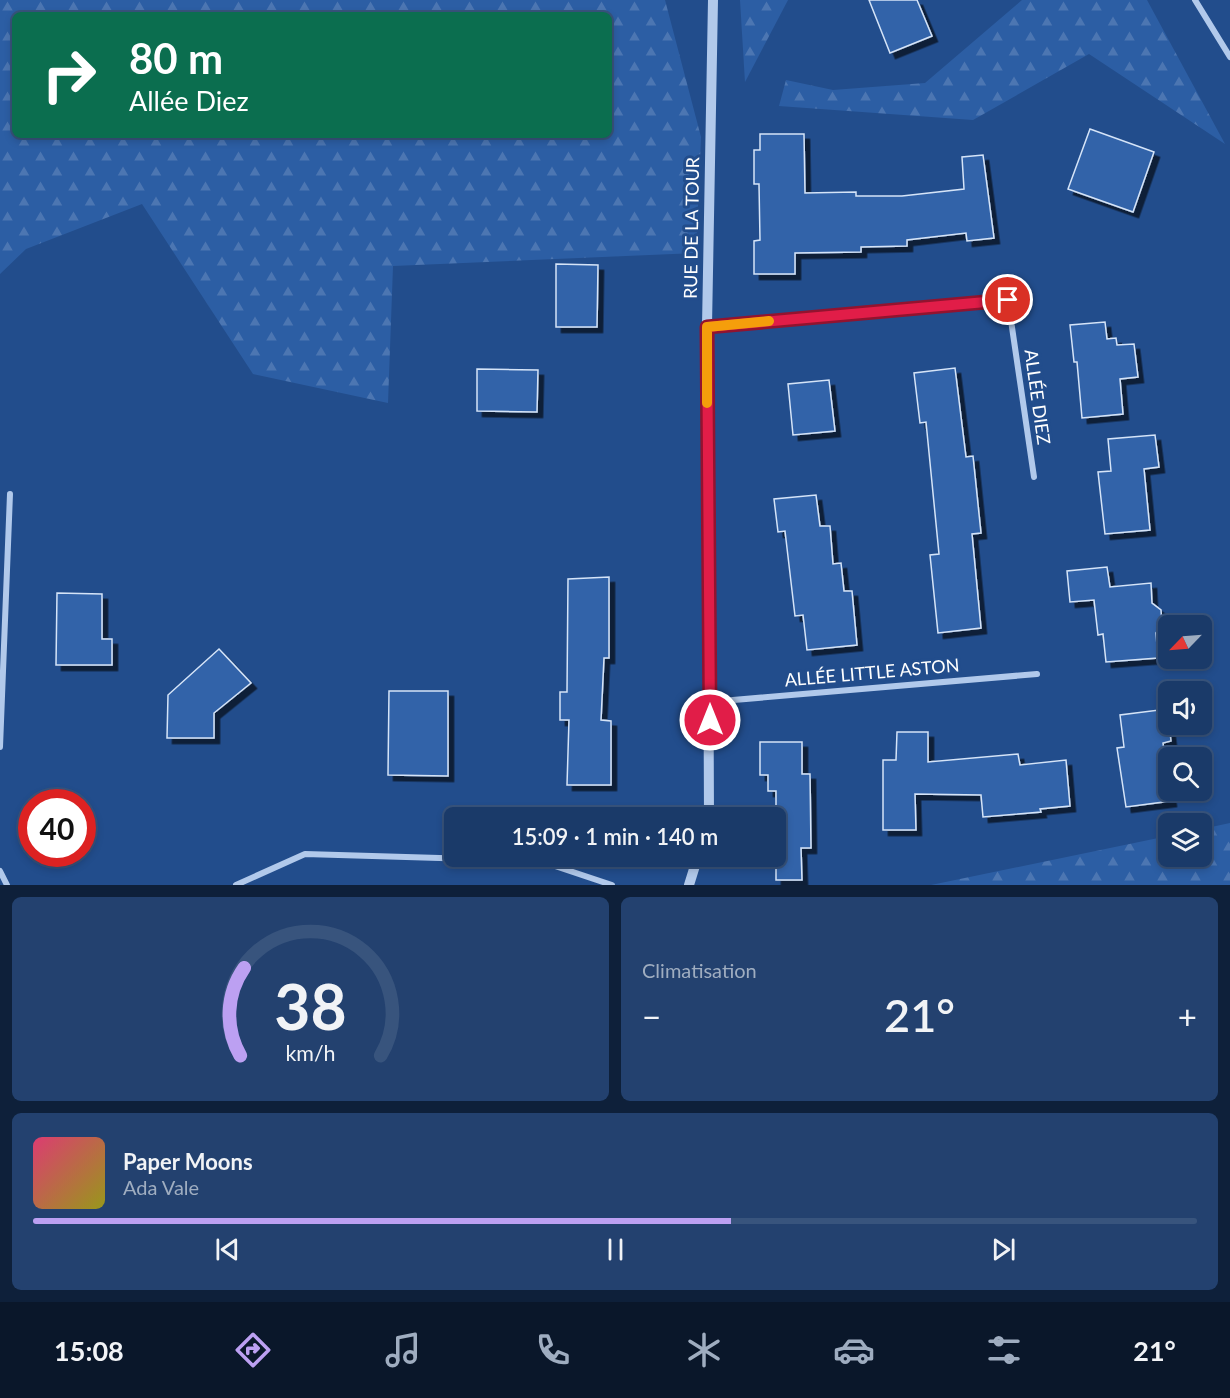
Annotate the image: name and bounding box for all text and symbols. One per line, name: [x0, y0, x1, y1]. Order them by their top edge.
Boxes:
text: 80 m: [129, 33, 223, 83]
icon: right: [30, 36, 108, 114]
text: Allée Diez: [129, 84, 249, 117]
street label: RUE DE LA TOUR: [679, 156, 703, 299]
pin: [982, 274, 1033, 325]
icon: arrive: [991, 283, 1024, 316]
street label: ALLÉE DIEZ: [1020, 348, 1056, 446]
north arrow: [1158, 615, 1212, 669]
map controls: [1158, 615, 1212, 867]
street label: ALLÉE LITTLE ASTON: [784, 653, 960, 691]
button: sound: [1158, 681, 1212, 735]
position arrow: [678, 688, 742, 752]
button: search: [1158, 747, 1212, 801]
speed limit sign: 40: [18, 789, 96, 867]
button: layers: [1158, 813, 1212, 867]
text: 15:09 · 1 min · 140 m: [512, 823, 718, 850]
text: Climatisation: [642, 958, 757, 982]
text: 38: [274, 968, 347, 1043]
text: 21°: [884, 988, 955, 1042]
text: −: [642, 996, 661, 1036]
text: +: [1178, 996, 1197, 1036]
text: km/h: [285, 1040, 336, 1066]
text: Paper Moons: [123, 1148, 253, 1175]
text: Ada Vale: [123, 1175, 199, 1199]
icon: previous: [211, 1233, 244, 1266]
icon: pause: [599, 1233, 632, 1266]
icon: next: [987, 1233, 1020, 1266]
icon: directions: [232, 1329, 274, 1371]
icon: music: [382, 1329, 424, 1371]
icon: phone: [532, 1329, 574, 1371]
icon: climate: [683, 1329, 725, 1371]
icon: car: [833, 1329, 875, 1371]
icon: filters: [983, 1329, 1025, 1371]
text: 15:08: [54, 1334, 124, 1367]
text: 21°: [1133, 1334, 1176, 1367]

